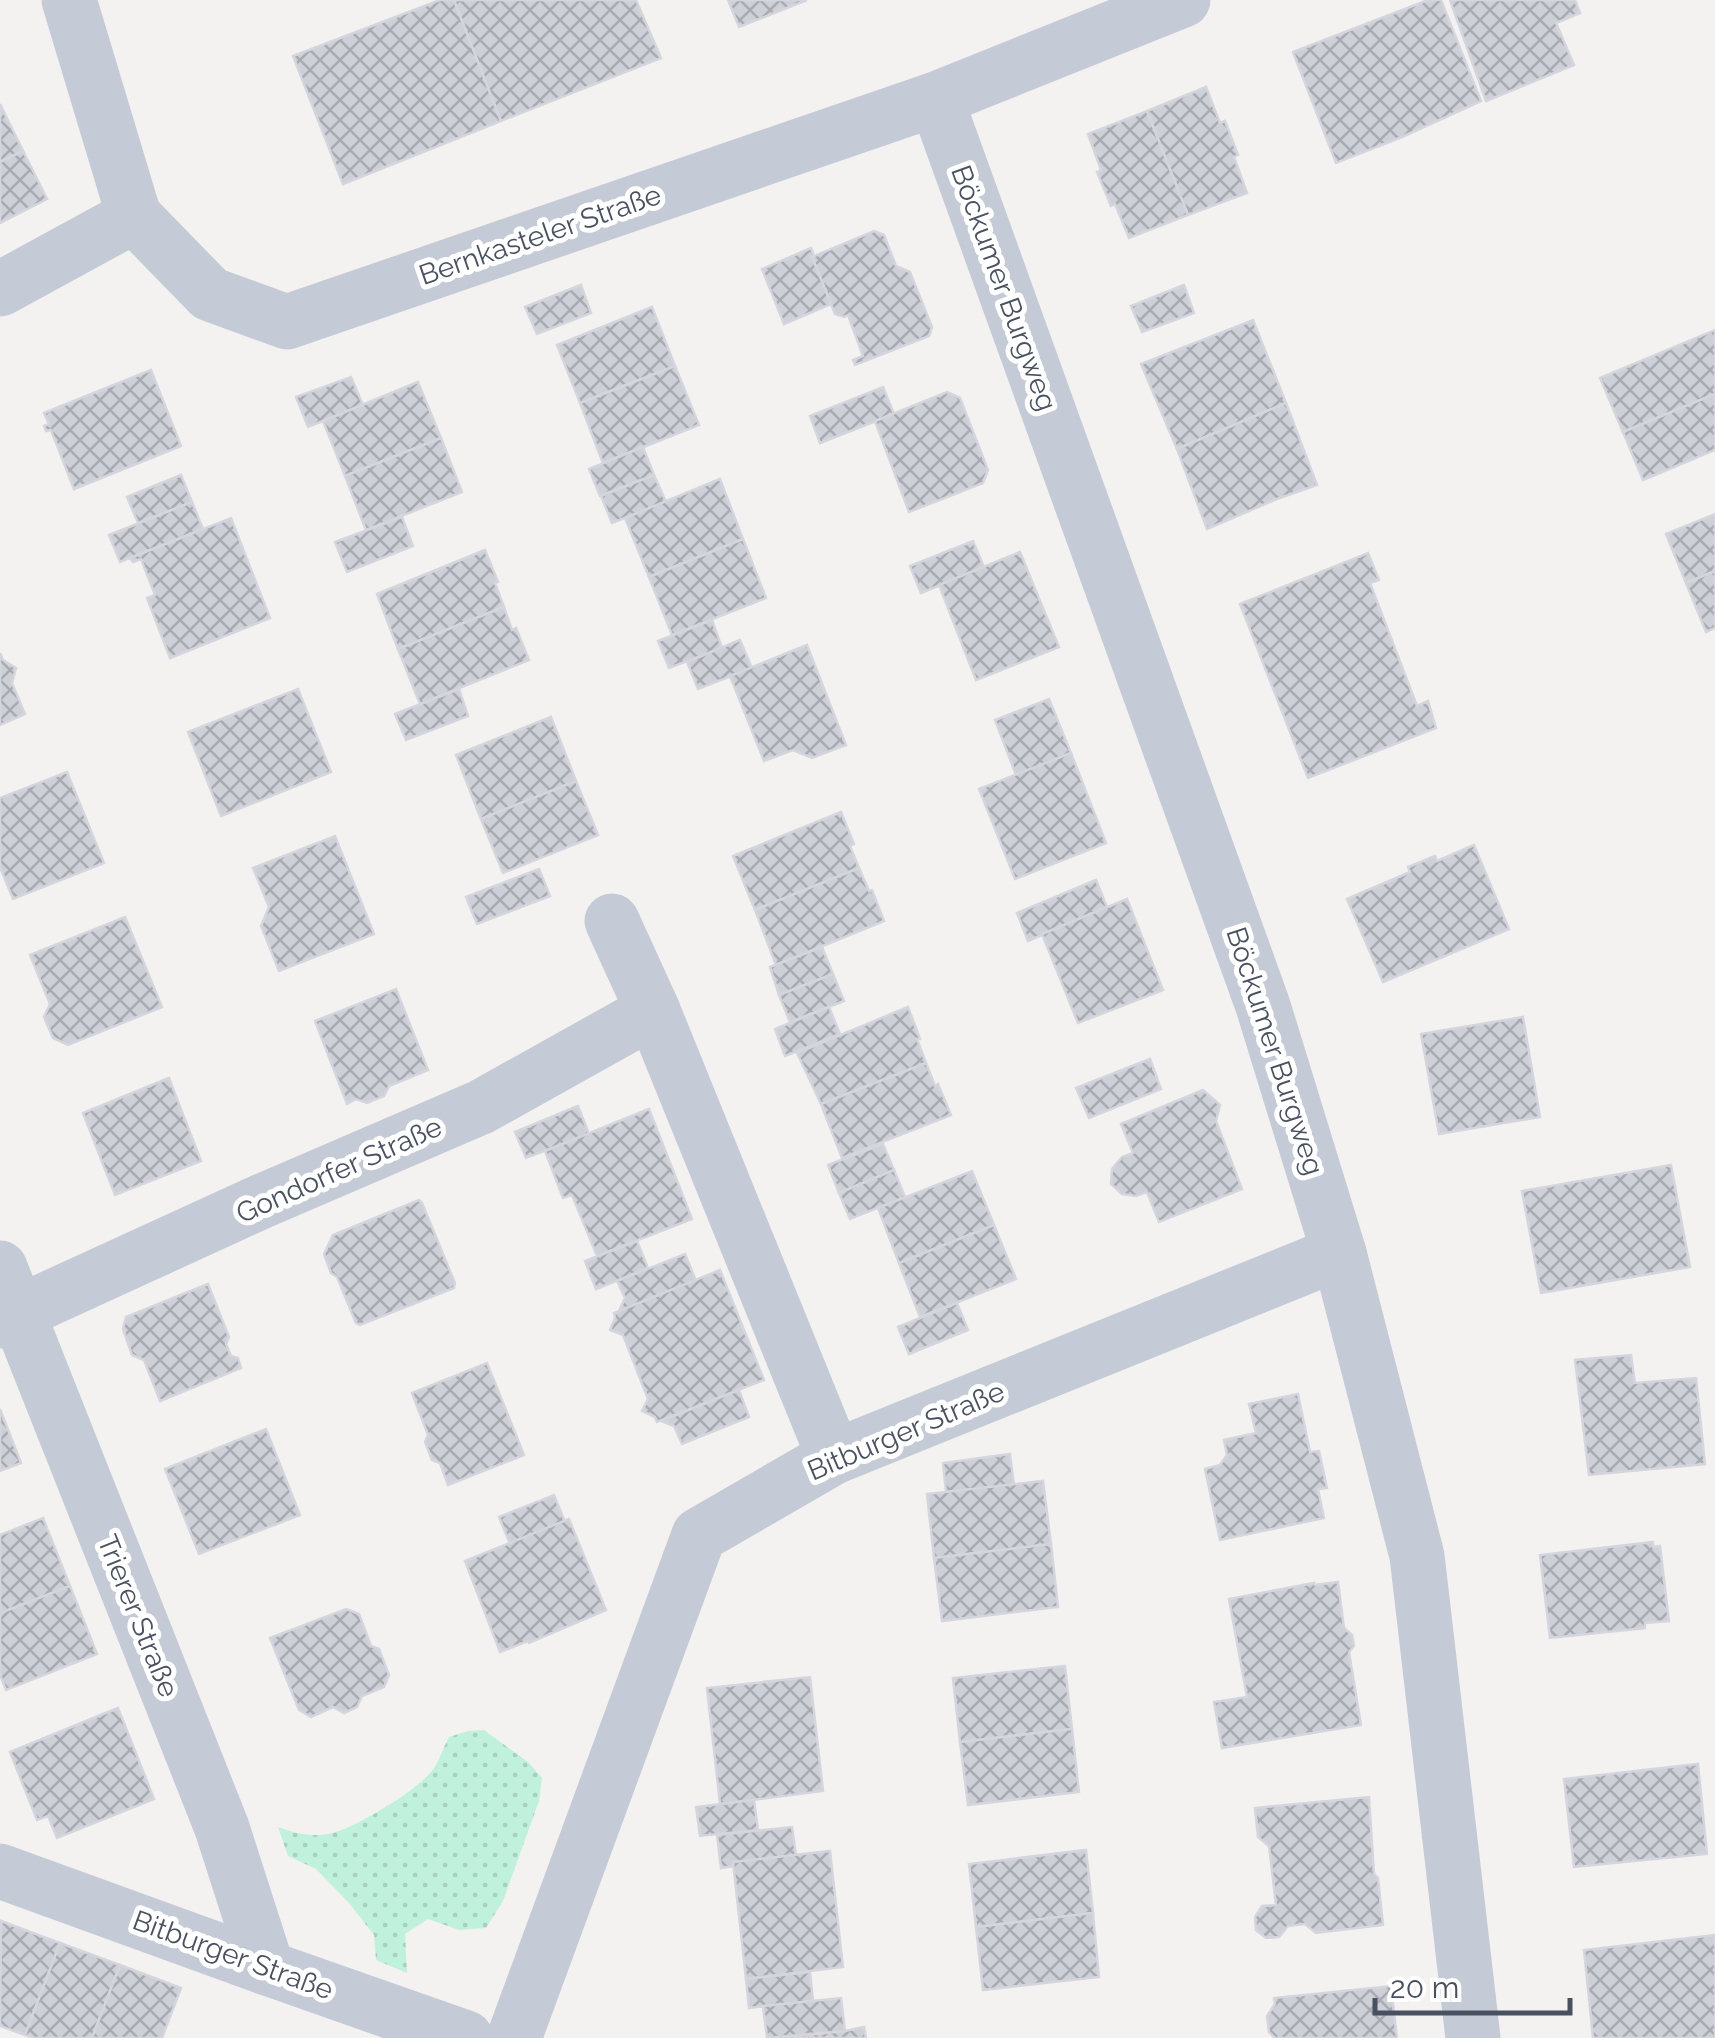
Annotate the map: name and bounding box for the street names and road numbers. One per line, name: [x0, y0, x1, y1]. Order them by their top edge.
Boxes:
street label: Böckumer Burgweg: [944, 161, 1064, 415]
street label: Bernkasteler Straße: [415, 178, 665, 292]
street label: Böckumer Burgweg: [1219, 923, 1331, 1179]
street label: Gondorfer Straße: [231, 1110, 447, 1230]
street label: Bitburger Straße: [803, 1375, 1009, 1487]
street label: Trierer Straße: [90, 1530, 186, 1702]
street label: Bitburger Straße: [128, 1903, 338, 2007]

